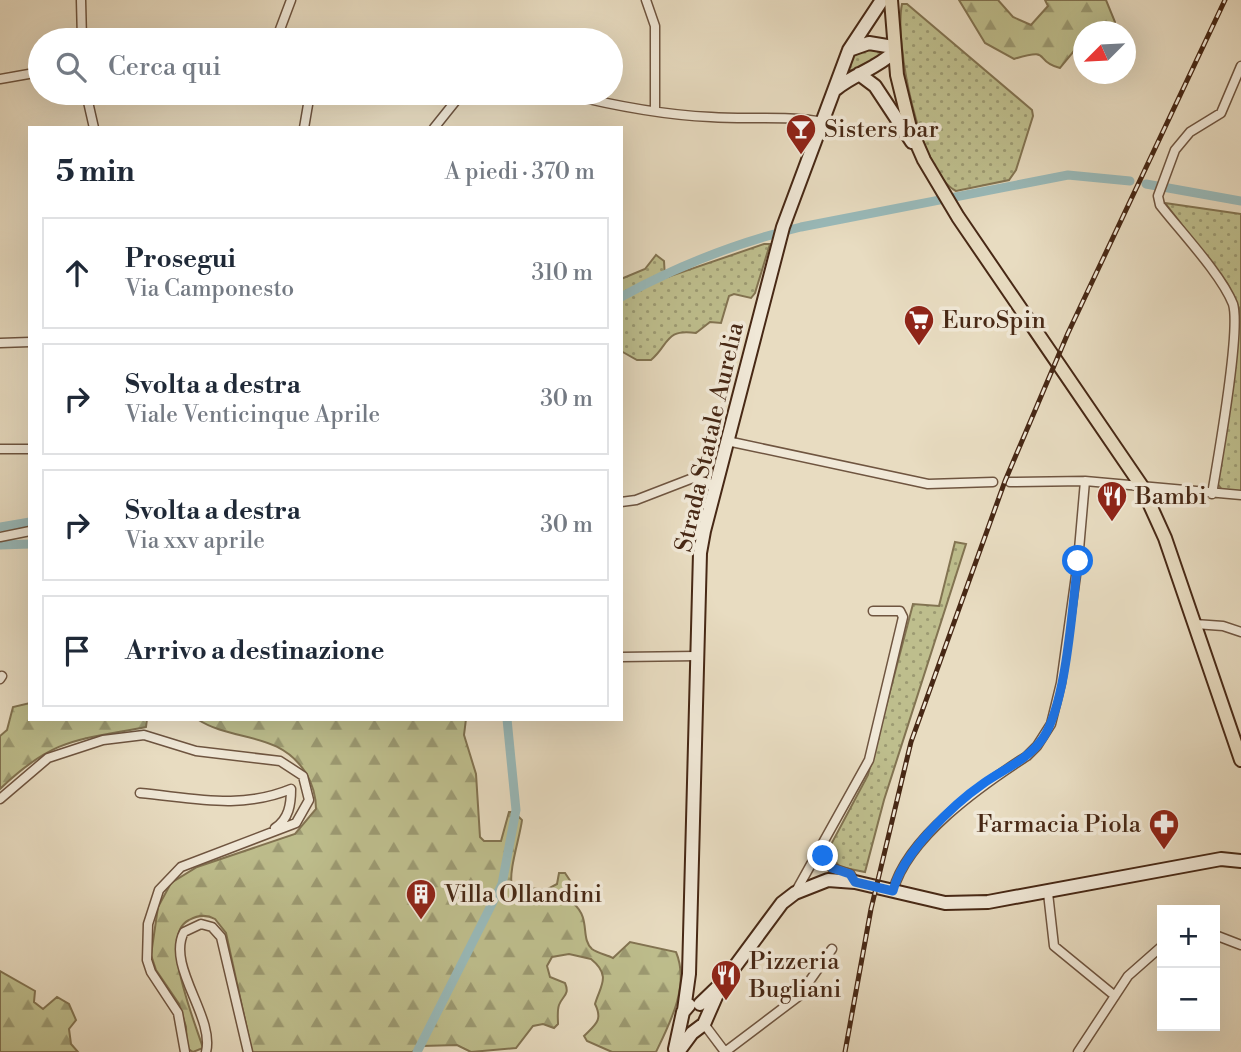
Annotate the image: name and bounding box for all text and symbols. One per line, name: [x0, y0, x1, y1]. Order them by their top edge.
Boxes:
north arrow: [1073, 21, 1136, 84]
search box: [28, 28, 623, 105]
icon: search: [52, 48, 90, 86]
text: Cerca qui: [108, 51, 221, 83]
bar icon: Sisters bar: [784, 112, 818, 156]
place label: Sisters bar: [824, 115, 939, 145]
text: 5 min: [56, 153, 135, 191]
text: A piedi · 370 m: [445, 158, 595, 186]
text: Prosegui: [125, 243, 236, 275]
icon: ahead: [58, 254, 96, 292]
text: 310 m: [532, 259, 593, 287]
text: Via Camponesto: [125, 275, 294, 303]
supermarket icon: EuroSpin: [902, 303, 936, 347]
place label: EuroSpin: [942, 306, 1046, 336]
street label: Strada Statale Aurelia: [669, 319, 751, 555]
text: Svolta a destra: [125, 369, 301, 401]
icon: right: [58, 380, 96, 418]
text: 30 m: [540, 385, 593, 413]
text: Viale Venticinque Aprile: [125, 401, 380, 429]
restaurant icon: Bambi: [1095, 479, 1129, 523]
place label: Bambi: [1134, 482, 1207, 512]
text: Svolta a destra: [125, 495, 301, 527]
icon: right: [58, 506, 96, 544]
text: 30 m: [540, 511, 593, 539]
text: Via xxv aprile: [125, 527, 265, 555]
route start: [1062, 545, 1093, 576]
icon: arrive: [58, 632, 96, 670]
text: Arrivo a destinazione: [125, 635, 384, 667]
pharmacy icon: Farmacia Piola: [1147, 807, 1181, 851]
place label: Farmacia Piola: [976, 810, 1142, 840]
route end: [807, 840, 838, 871]
building icon: Villa Ollandini: [404, 877, 438, 921]
place label: Villa Ollandini: [443, 880, 602, 910]
map controls: [1157, 905, 1220, 1031]
button: +: [1157, 905, 1220, 968]
place label: Pizzeria Bugliani: [748, 947, 841, 1005]
restaurant icon: Pizzeria Bugliani: [709, 958, 743, 1002]
button: −: [1157, 968, 1220, 1031]

